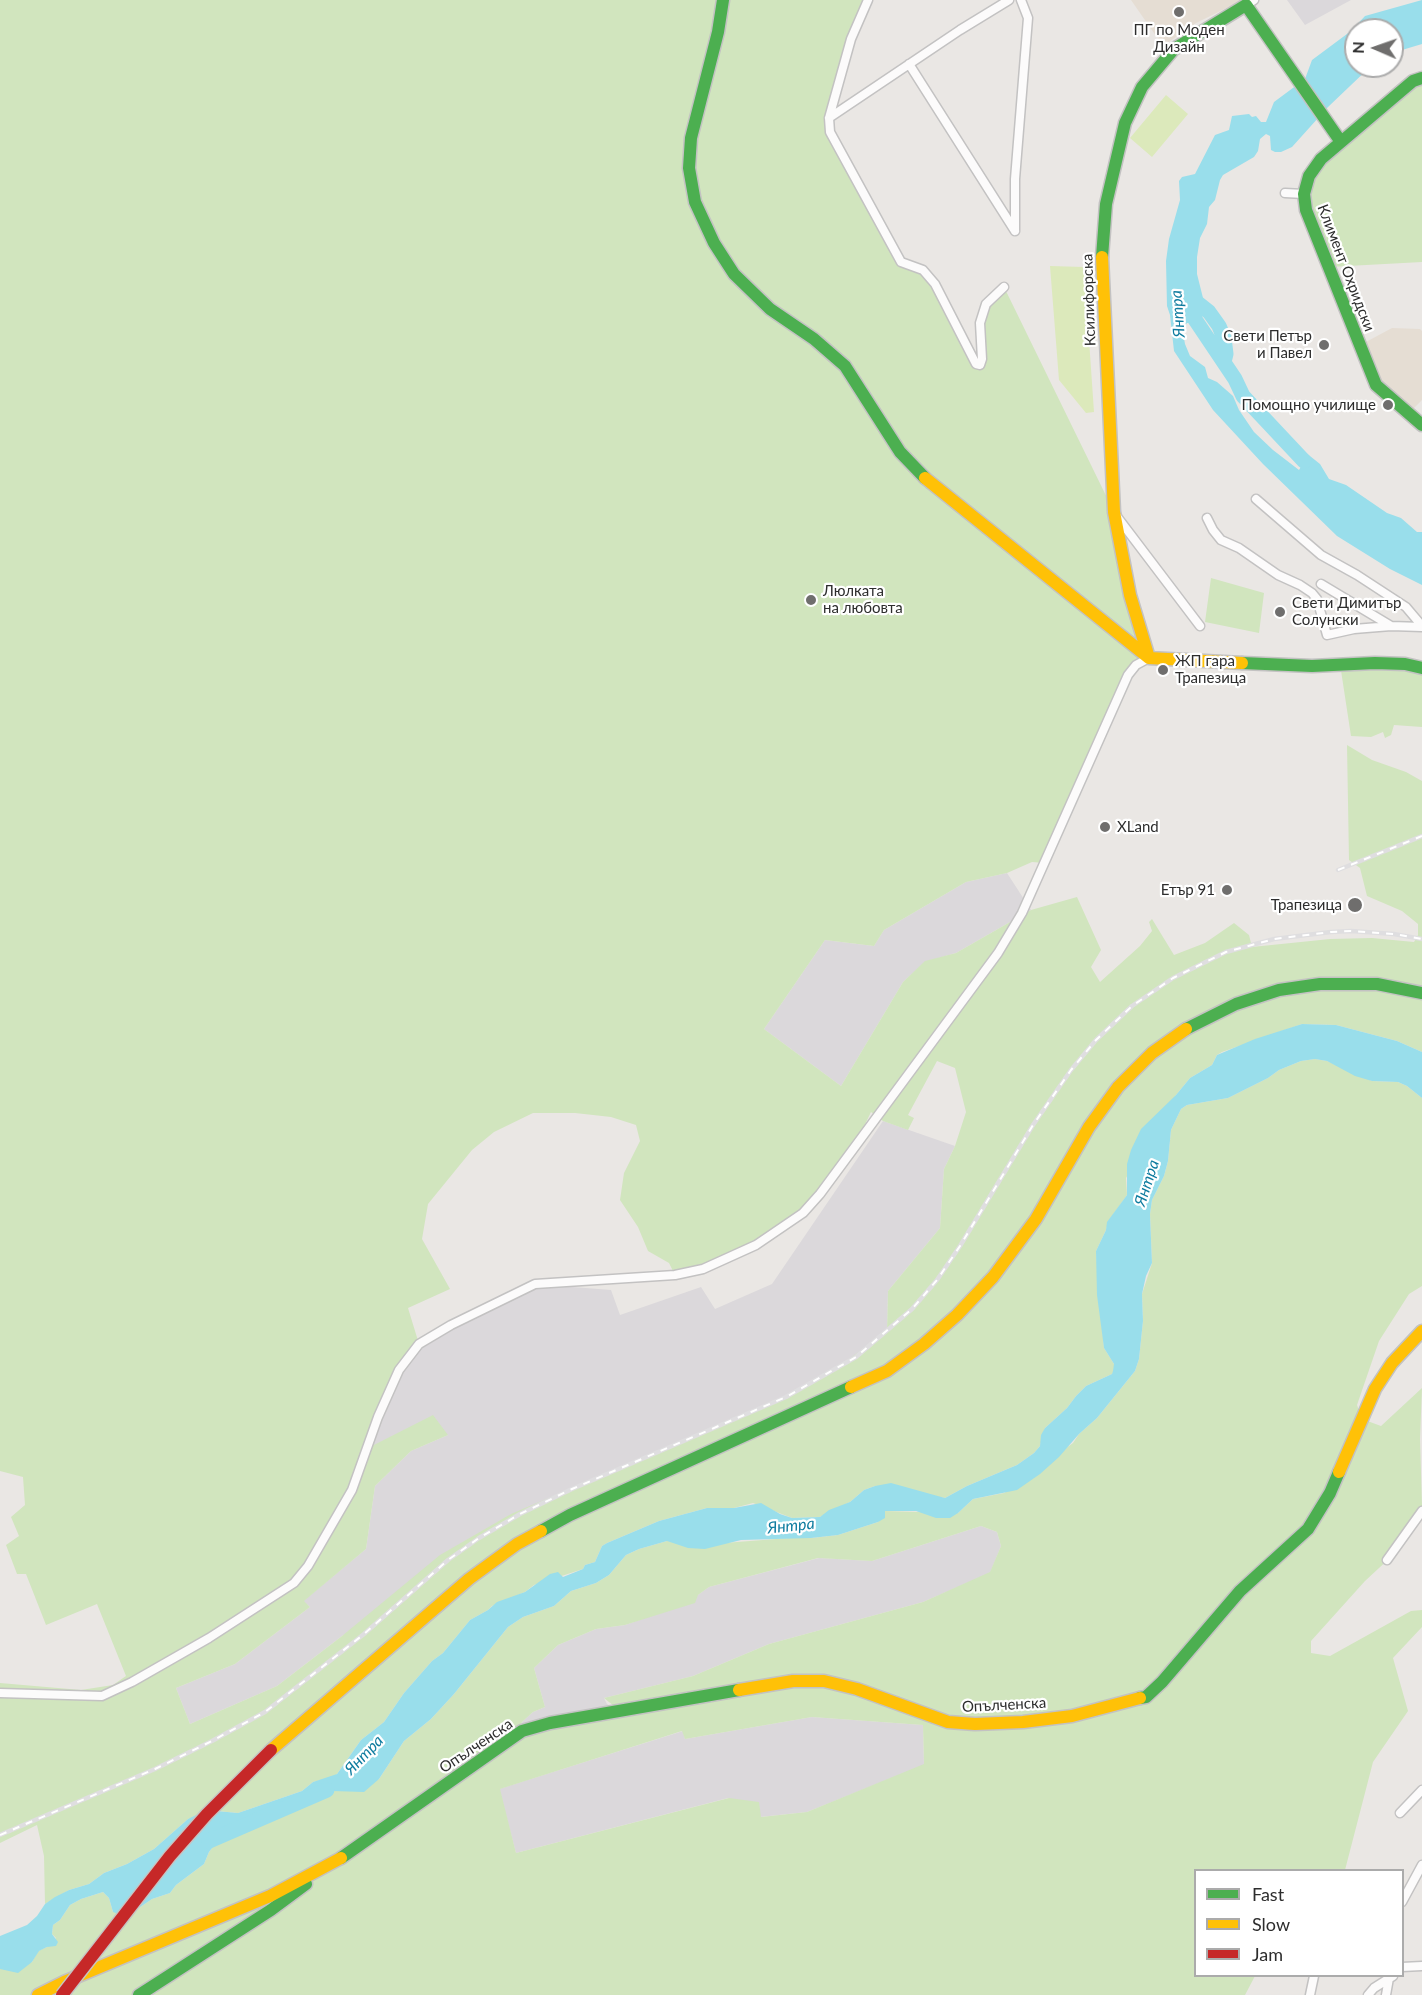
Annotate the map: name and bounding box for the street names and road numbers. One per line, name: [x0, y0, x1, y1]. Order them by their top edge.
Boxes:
street label: Климент Охридски: [1313, 202, 1379, 334]
street label: Ксилифорска: [1078, 253, 1100, 347]
street label: Опълченска: [961, 1694, 1047, 1716]
street label: Опълченска: [436, 1715, 516, 1777]

